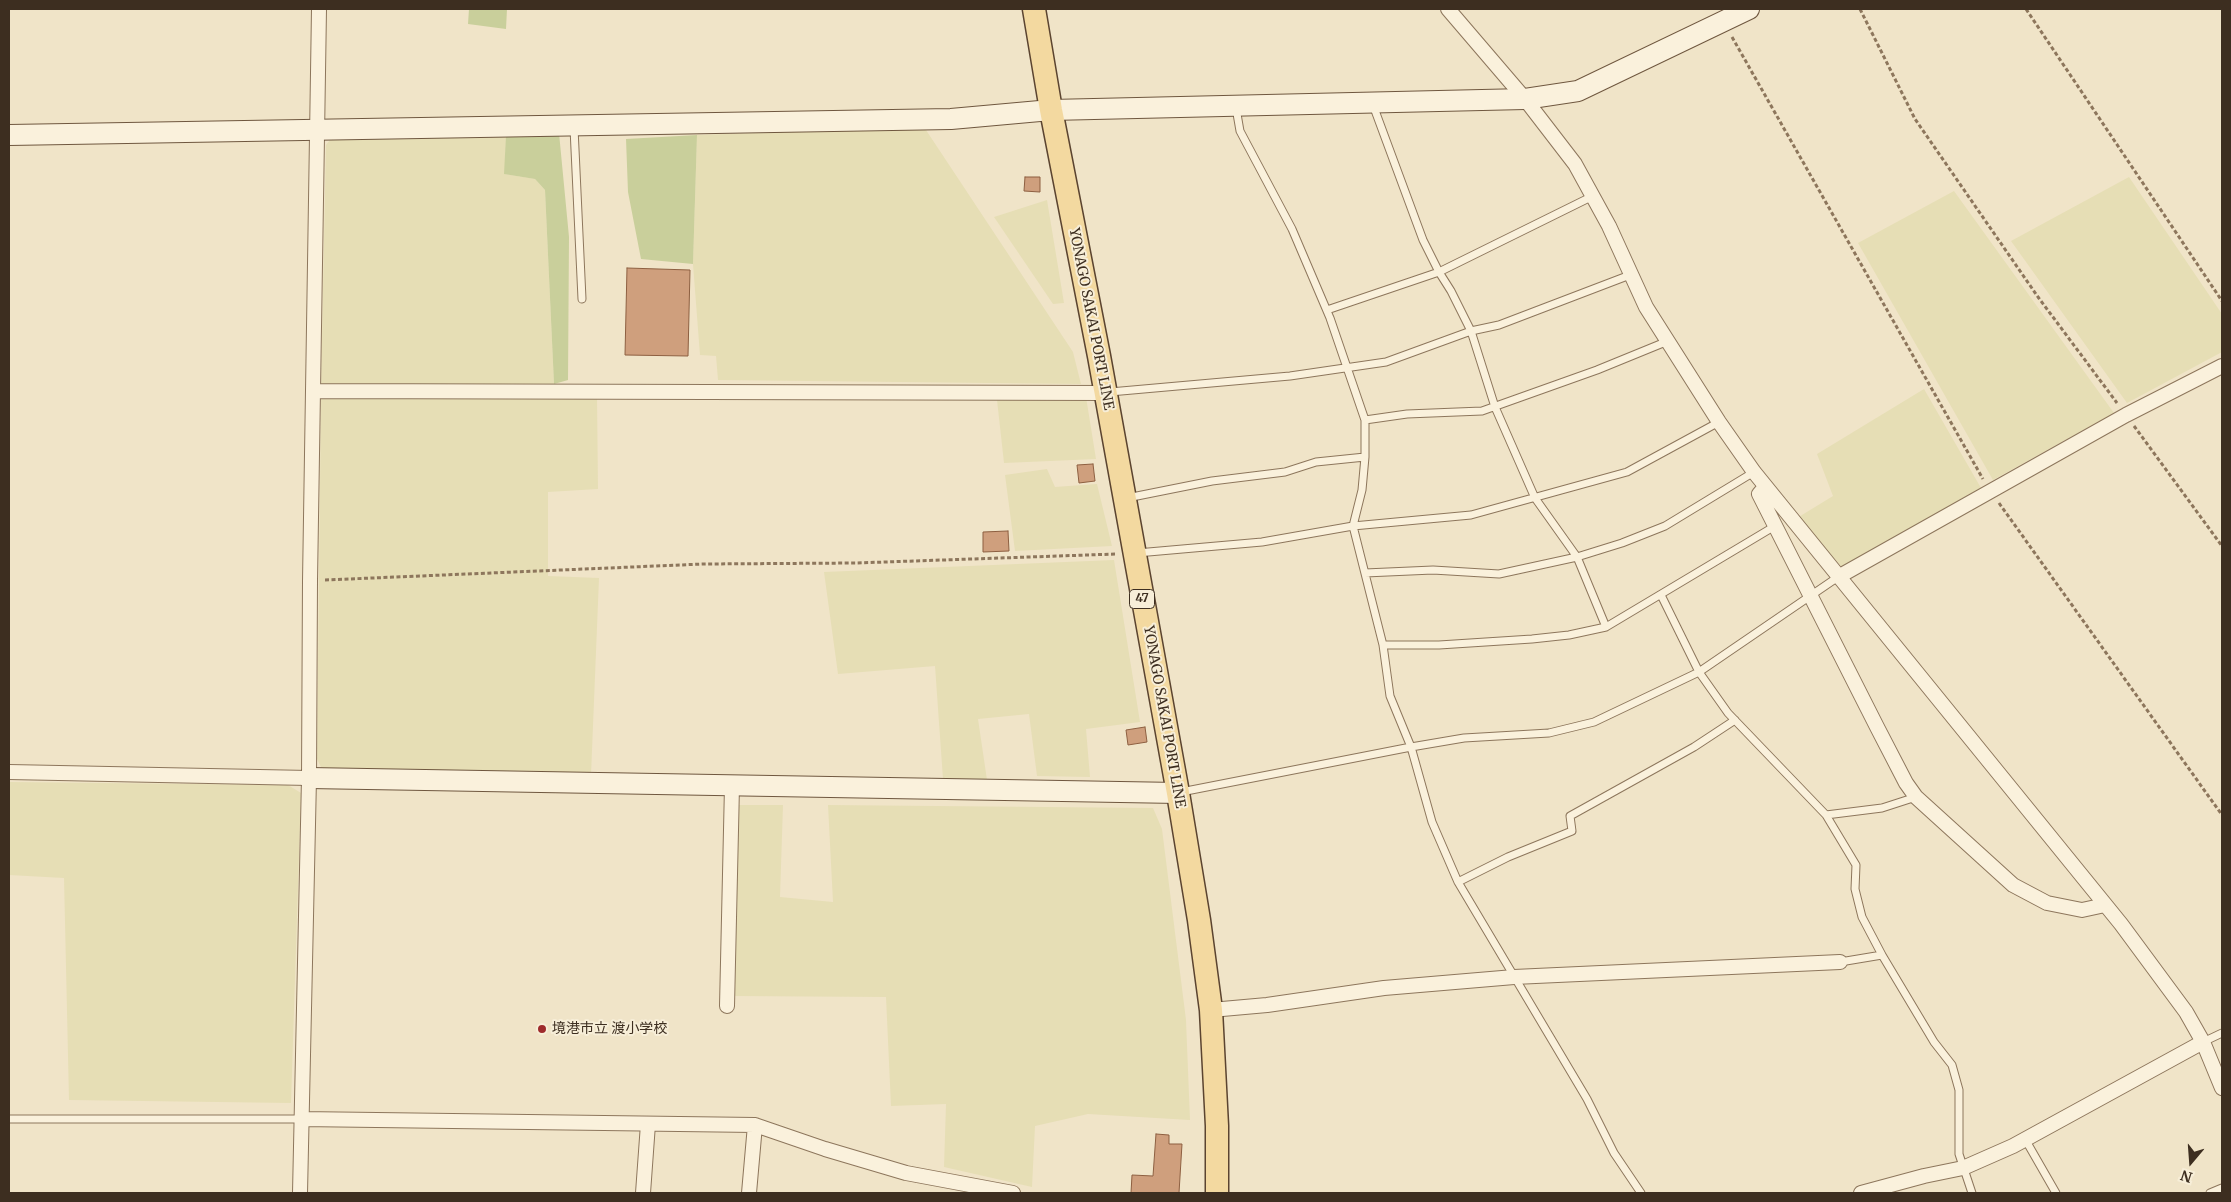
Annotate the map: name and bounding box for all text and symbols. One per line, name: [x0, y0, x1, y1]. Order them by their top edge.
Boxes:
street label: YONAGO SAKAI PORT LINE: [1065, 227, 1117, 411]
road number: 47: [1130, 590, 1154, 608]
street label: YONAGO SAKAI PORT LINE: [1140, 624, 1188, 810]
place label: 境港市立 渡小学校: [552, 1021, 667, 1037]
marker: 境港市立 渡小学校: [536, 1023, 548, 1035]
north arrow: [2166, 1137, 2216, 1187]
text: N: [2178, 1166, 2194, 1187]

